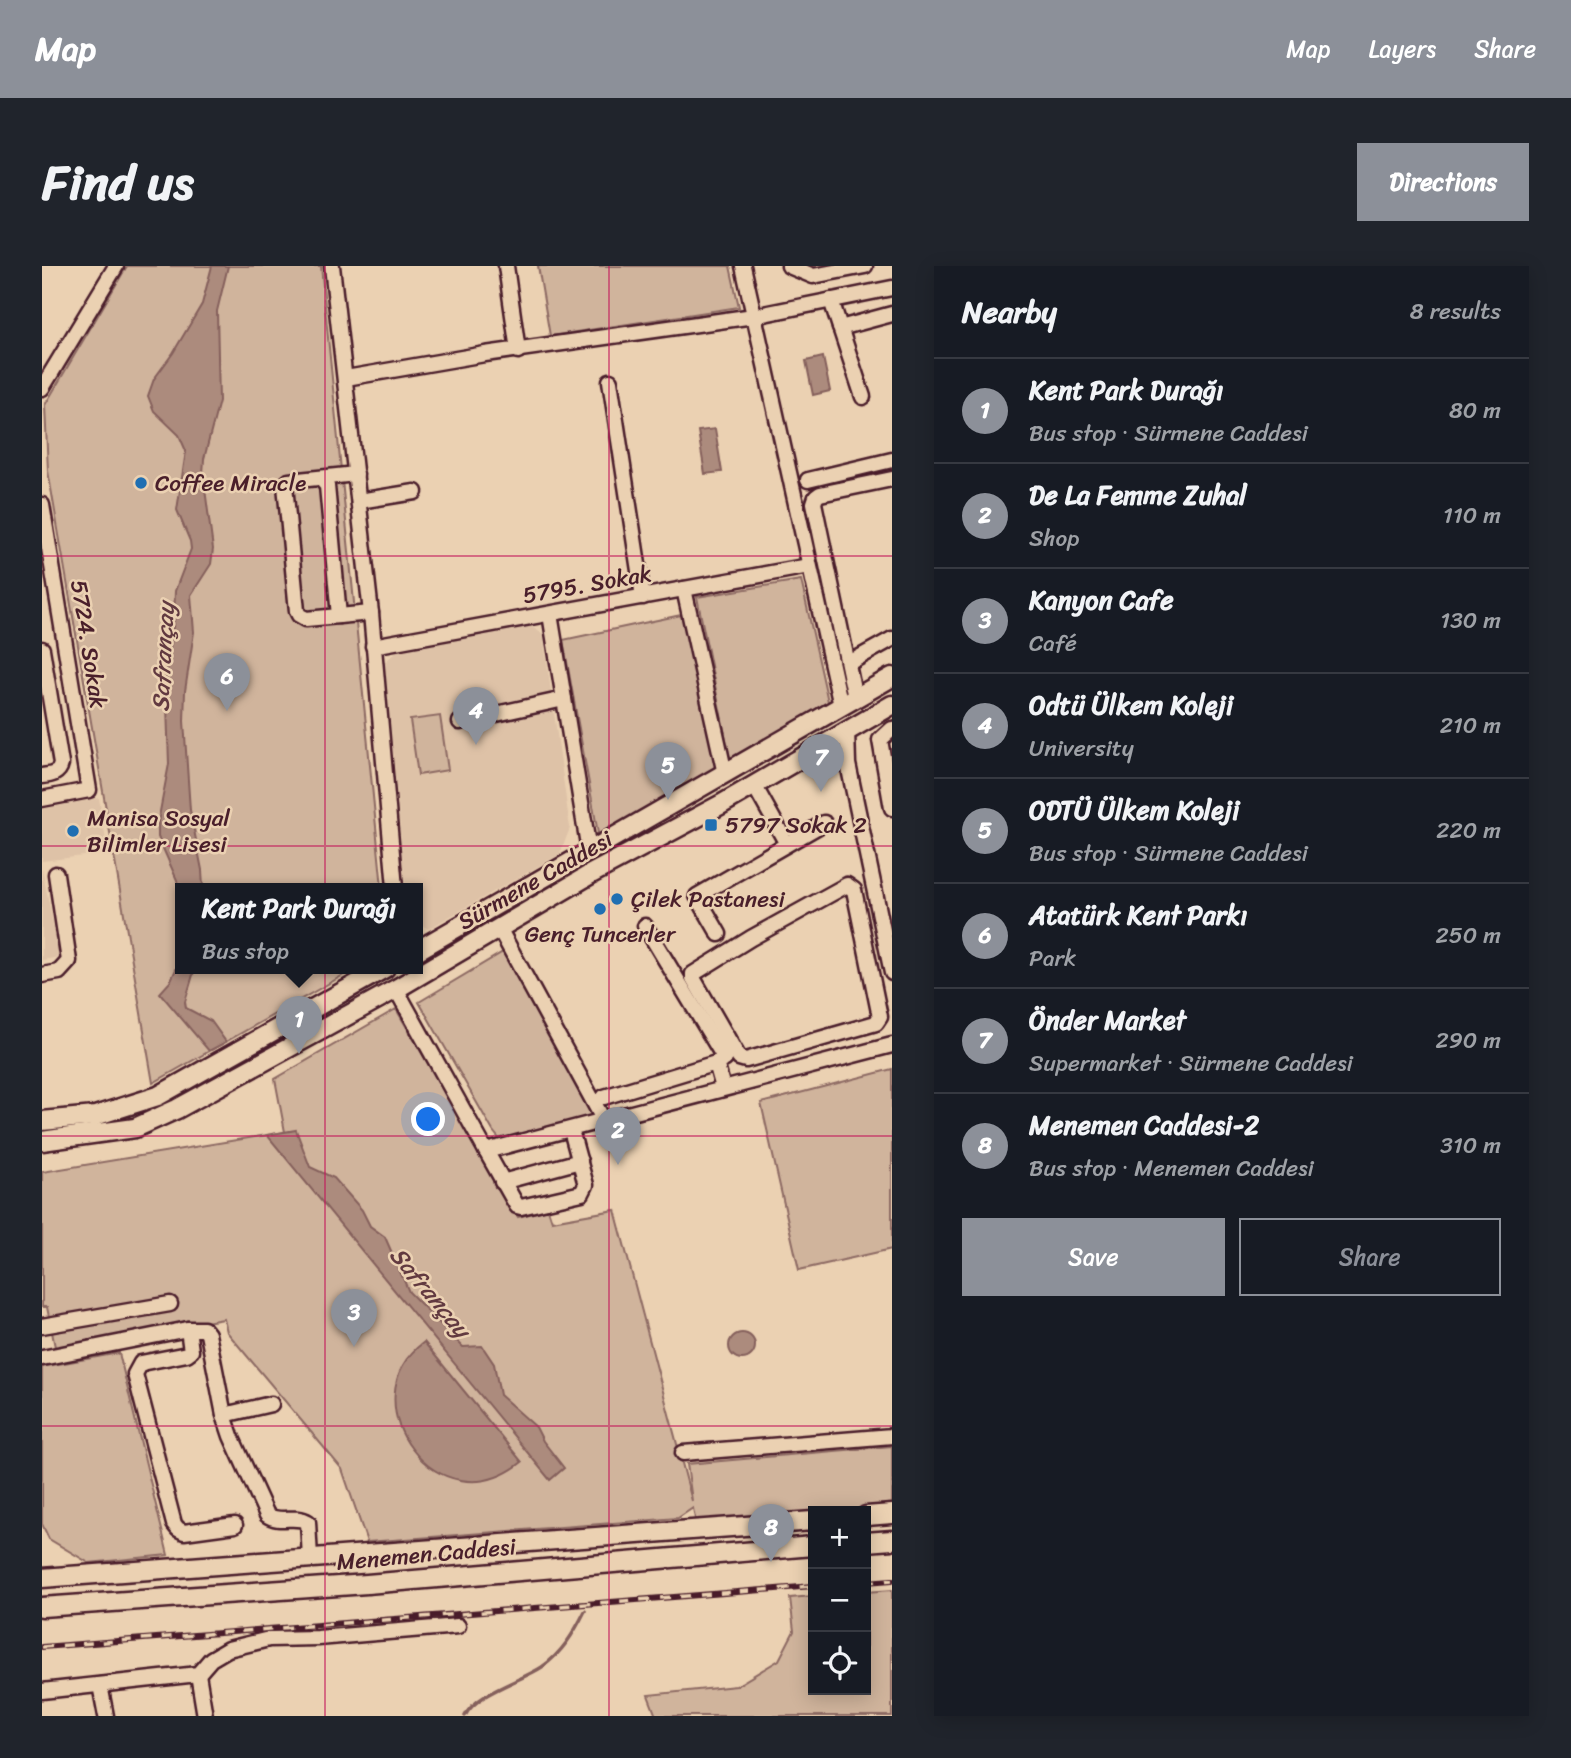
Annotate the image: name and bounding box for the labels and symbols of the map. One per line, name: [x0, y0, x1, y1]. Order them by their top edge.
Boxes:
place label: Coffee Miracle: [155, 463, 306, 504]
marker: Coffee Miracle: [133, 475, 149, 491]
street label: 5795. Sokak: [519, 553, 655, 616]
street label: 5724. Sokak: [58, 577, 119, 711]
water label: Safrançay: [139, 598, 187, 713]
pin: 6: [204, 653, 250, 711]
pin: 4: [453, 687, 499, 745]
pin: 7: [798, 734, 844, 792]
pin: 5: [645, 742, 691, 800]
place label: Manisa Sosyal Bilimler Lisesi: [87, 798, 230, 865]
place label: 5797 Sokak 2: [725, 805, 867, 846]
marker: 5797 Sokak 2: [703, 817, 719, 833]
street label: Sürmene Caddesi: [450, 819, 621, 942]
marker: Manisa Sosyal Bilimler Lisesi: [65, 823, 81, 839]
place label: Çilek Pastanesi: [631, 879, 785, 920]
marker: Çilek Pastanesi: [609, 891, 625, 907]
marker: Genç Tuncerler: [592, 901, 608, 917]
place label: Genç Tuncerler: [525, 914, 677, 955]
pin: 1: [276, 996, 322, 1054]
your location: [411, 1102, 445, 1136]
pin: 2: [595, 1107, 641, 1165]
water label: Safrançay: [379, 1237, 483, 1350]
pin: 3: [331, 1289, 377, 1347]
pin: 8: [748, 1504, 794, 1562]
street label: Menemen Caddesi: [335, 1526, 518, 1583]

